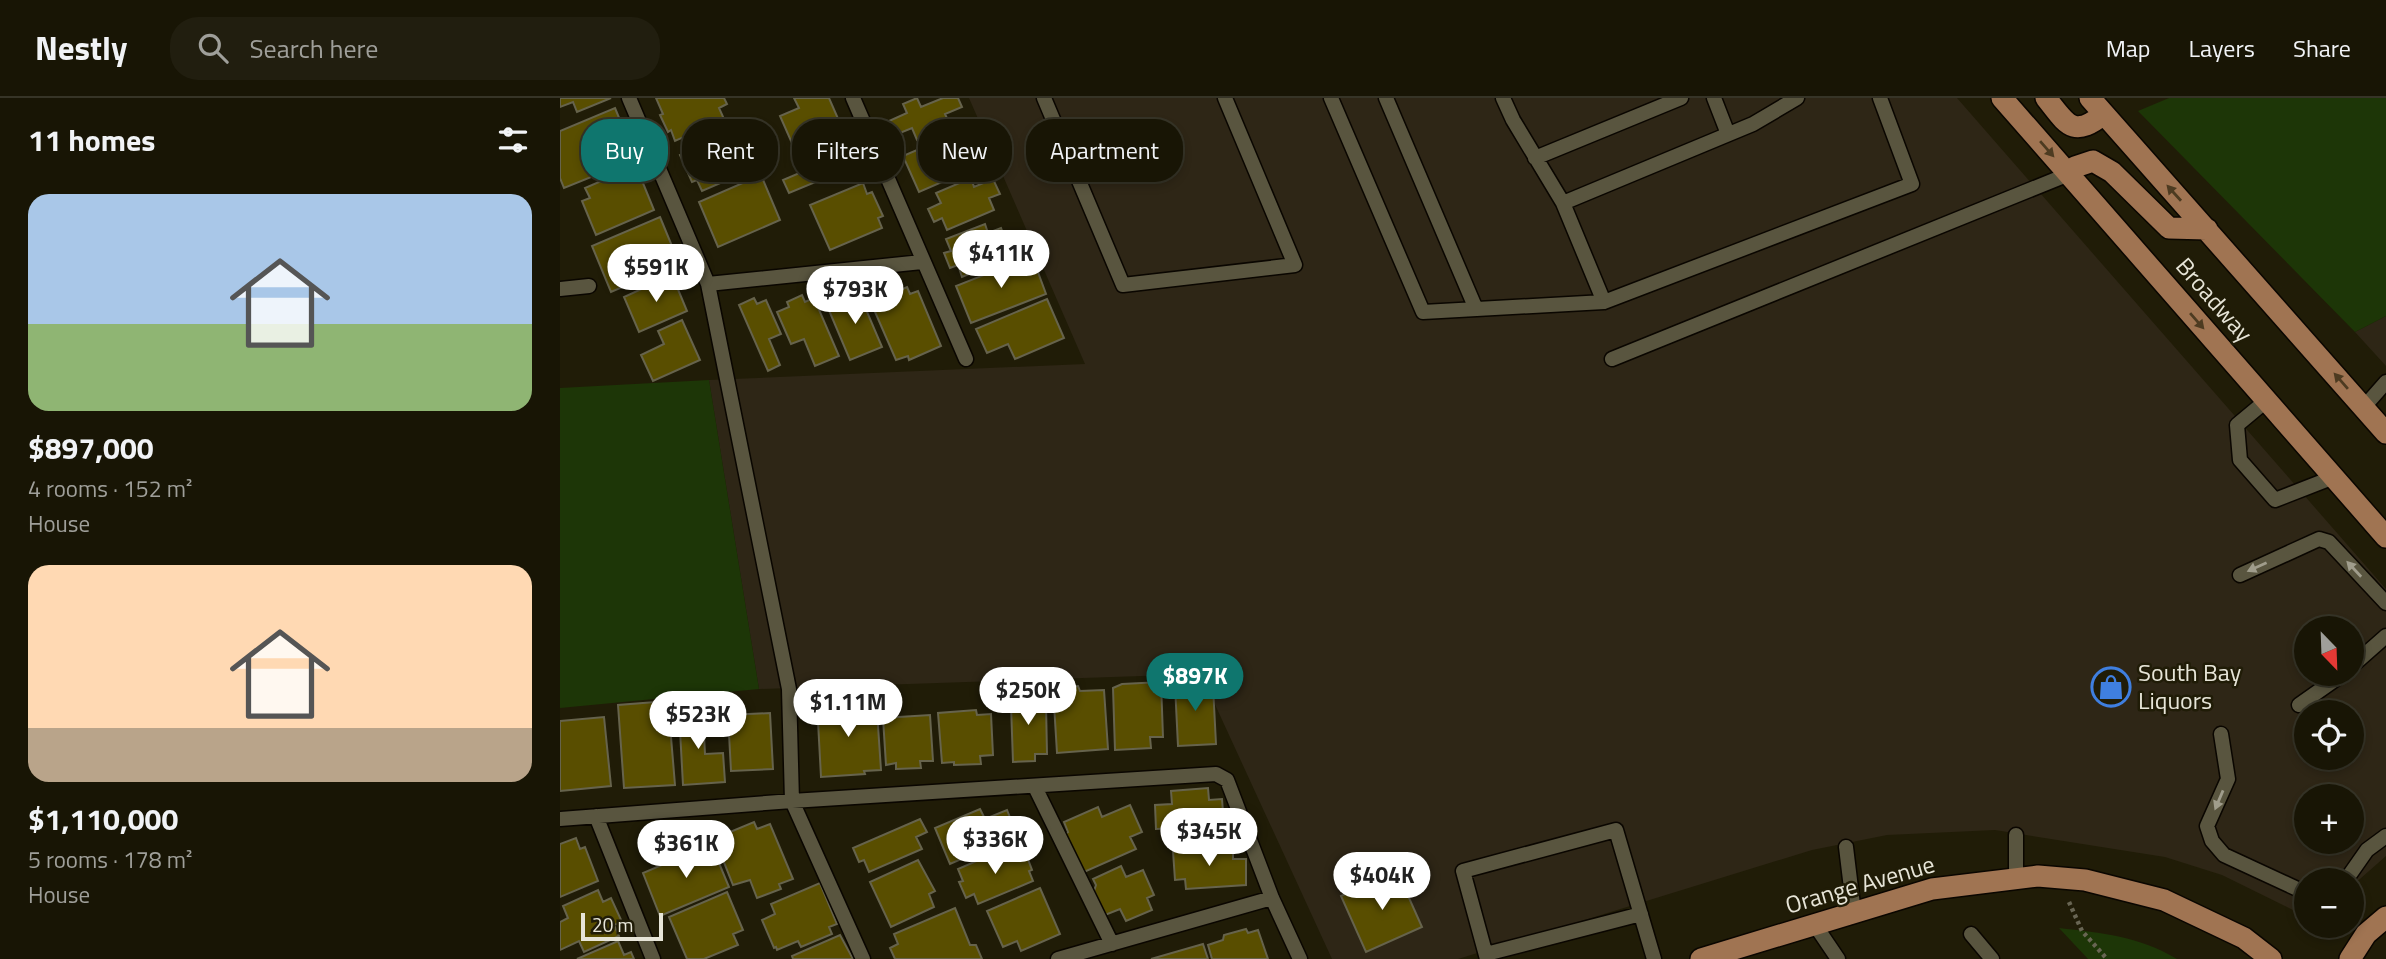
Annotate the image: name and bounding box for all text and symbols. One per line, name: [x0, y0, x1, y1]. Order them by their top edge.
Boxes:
search box: [170, 17, 660, 80]
text: Nestly: [35, 23, 128, 73]
icon: search: [194, 29, 232, 67]
text: Search here: [250, 29, 378, 68]
text: Map: [2106, 30, 2151, 66]
text: Layers: [2189, 30, 2255, 66]
text: Share: [2293, 30, 2351, 66]
text: 11 homes: [28, 117, 155, 163]
chip: Buy: [581, 119, 668, 182]
chip: Rent: [682, 119, 778, 182]
chip: Filters: [792, 119, 904, 182]
chip: New: [918, 119, 1012, 182]
chip: Apartment: [1026, 119, 1183, 182]
icon: filters: [494, 121, 532, 159]
one-way arrow: [2039, 141, 2054, 158]
one-way arrow: [2167, 184, 2182, 201]
pin: $411K: [952, 230, 1050, 290]
text: $411K: [968, 235, 1034, 270]
icon: home: [217, 240, 343, 366]
pin: $591K: [607, 244, 705, 304]
text: $591K: [623, 249, 689, 284]
street label: Broadway: [2168, 249, 2262, 350]
pin: $793K: [806, 266, 904, 326]
text: $793K: [822, 271, 888, 306]
one-way arrow: [2189, 312, 2204, 329]
one-way arrow: [2334, 373, 2349, 390]
text: $897,000: [28, 425, 154, 471]
text: 4 rooms · 152 m²: [28, 471, 192, 506]
text: House: [28, 506, 90, 541]
one-way arrow: [2247, 561, 2267, 573]
one-way arrow: [2347, 561, 2363, 578]
icon: home: [217, 611, 343, 737]
north arrow: [2294, 616, 2364, 686]
map controls: [2294, 616, 2364, 938]
pin: $897K: [1146, 654, 1244, 713]
place label: South Bay Liquors: [2138, 654, 2242, 718]
text: $897K: [1162, 658, 1228, 693]
shop icon: South Bay Liquors: [2090, 666, 2132, 708]
pin: $250K: [979, 668, 1077, 727]
text: $250K: [995, 672, 1061, 707]
pin: $1.11M: [791, 680, 905, 739]
text: $1.11M: [809, 684, 887, 719]
pin: $523K: [649, 692, 747, 751]
text: $523K: [665, 696, 731, 731]
button: locate: [2294, 700, 2364, 770]
button: +: [2294, 784, 2364, 854]
one-way arrow: [2213, 790, 2225, 810]
text: $1,110,000: [28, 796, 178, 842]
pin: $345K: [1160, 808, 1258, 868]
text: $345K: [1176, 813, 1242, 848]
pin: $336K: [946, 816, 1044, 876]
pin: $361K: [637, 820, 735, 880]
text: $336K: [962, 821, 1028, 856]
text: $361K: [653, 825, 719, 860]
text: 5 rooms · 178 m²: [28, 842, 192, 877]
street label: Orange Avenue: [1781, 846, 1939, 923]
pin: $404K: [1333, 852, 1431, 912]
text: $404K: [1349, 857, 1415, 892]
button: −: [2294, 868, 2364, 938]
text: House: [28, 877, 90, 912]
scale bar: [581, 910, 663, 942]
text: 20 m: [592, 910, 633, 939]

